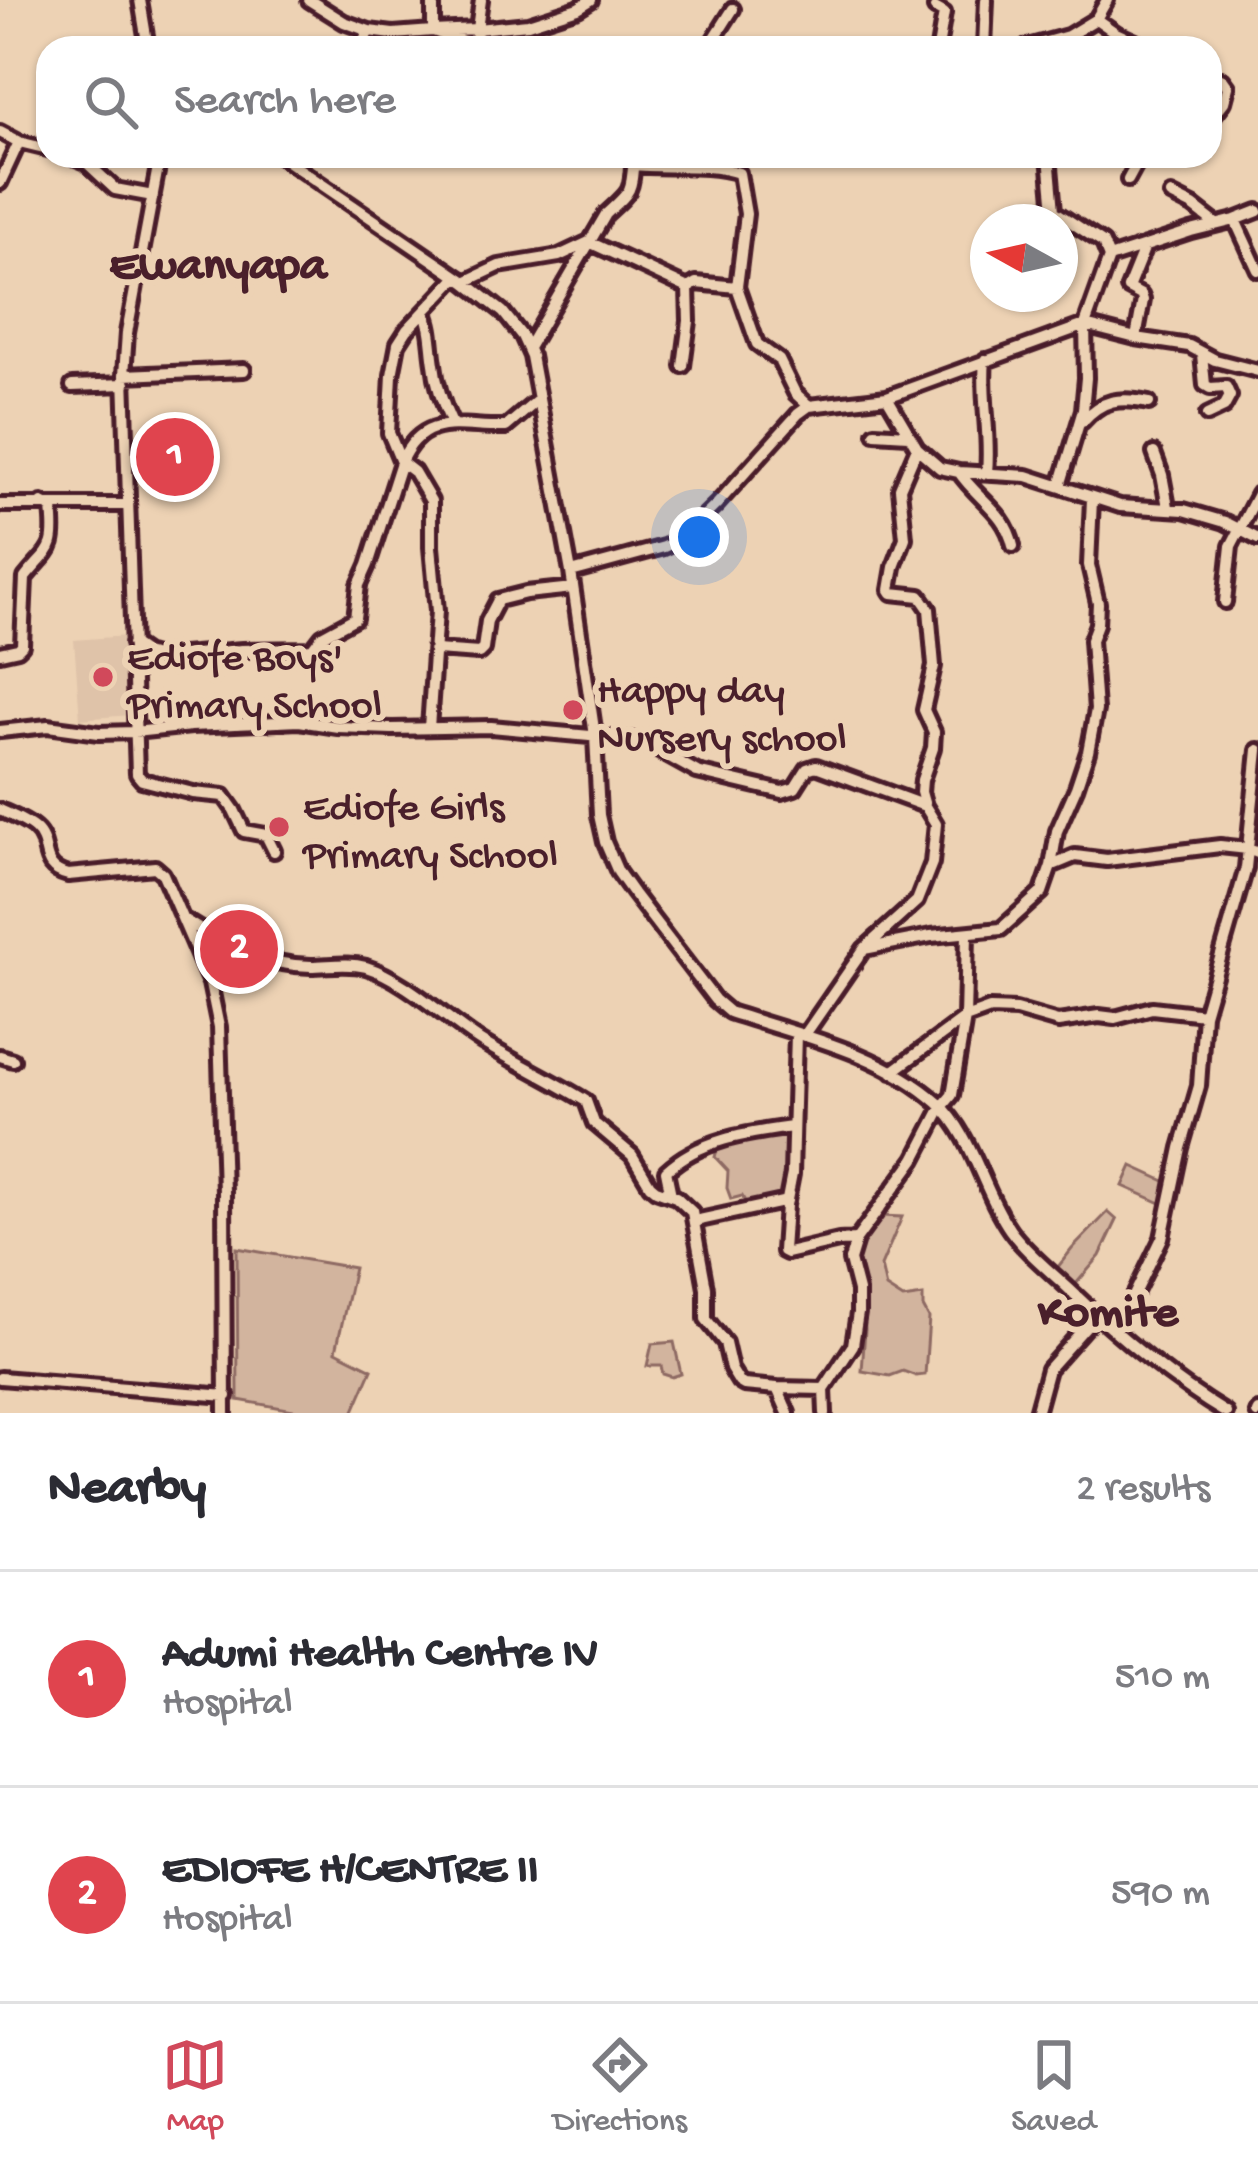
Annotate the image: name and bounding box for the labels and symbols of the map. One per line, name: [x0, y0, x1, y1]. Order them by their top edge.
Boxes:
north arrow: [970, 204, 1078, 312]
district label: Ewanyapa: [109, 240, 329, 297]
pin: 1: [136, 412, 214, 502]
your location: [669, 507, 729, 567]
place label: Ediofe Boys' Primary School: [125, 636, 382, 733]
marker: Ediofe Boys' Primary School: [90, 664, 116, 690]
place label: Happy day Nursery school: [597, 669, 847, 766]
marker: Happy day Nursery school: [560, 697, 586, 723]
place label: Ediofe Girls Primary School: [301, 786, 558, 883]
marker: Ediofe Girls Primary School: [266, 814, 292, 840]
pin: 2: [200, 904, 278, 994]
district label: Komite: [1037, 1287, 1179, 1344]

